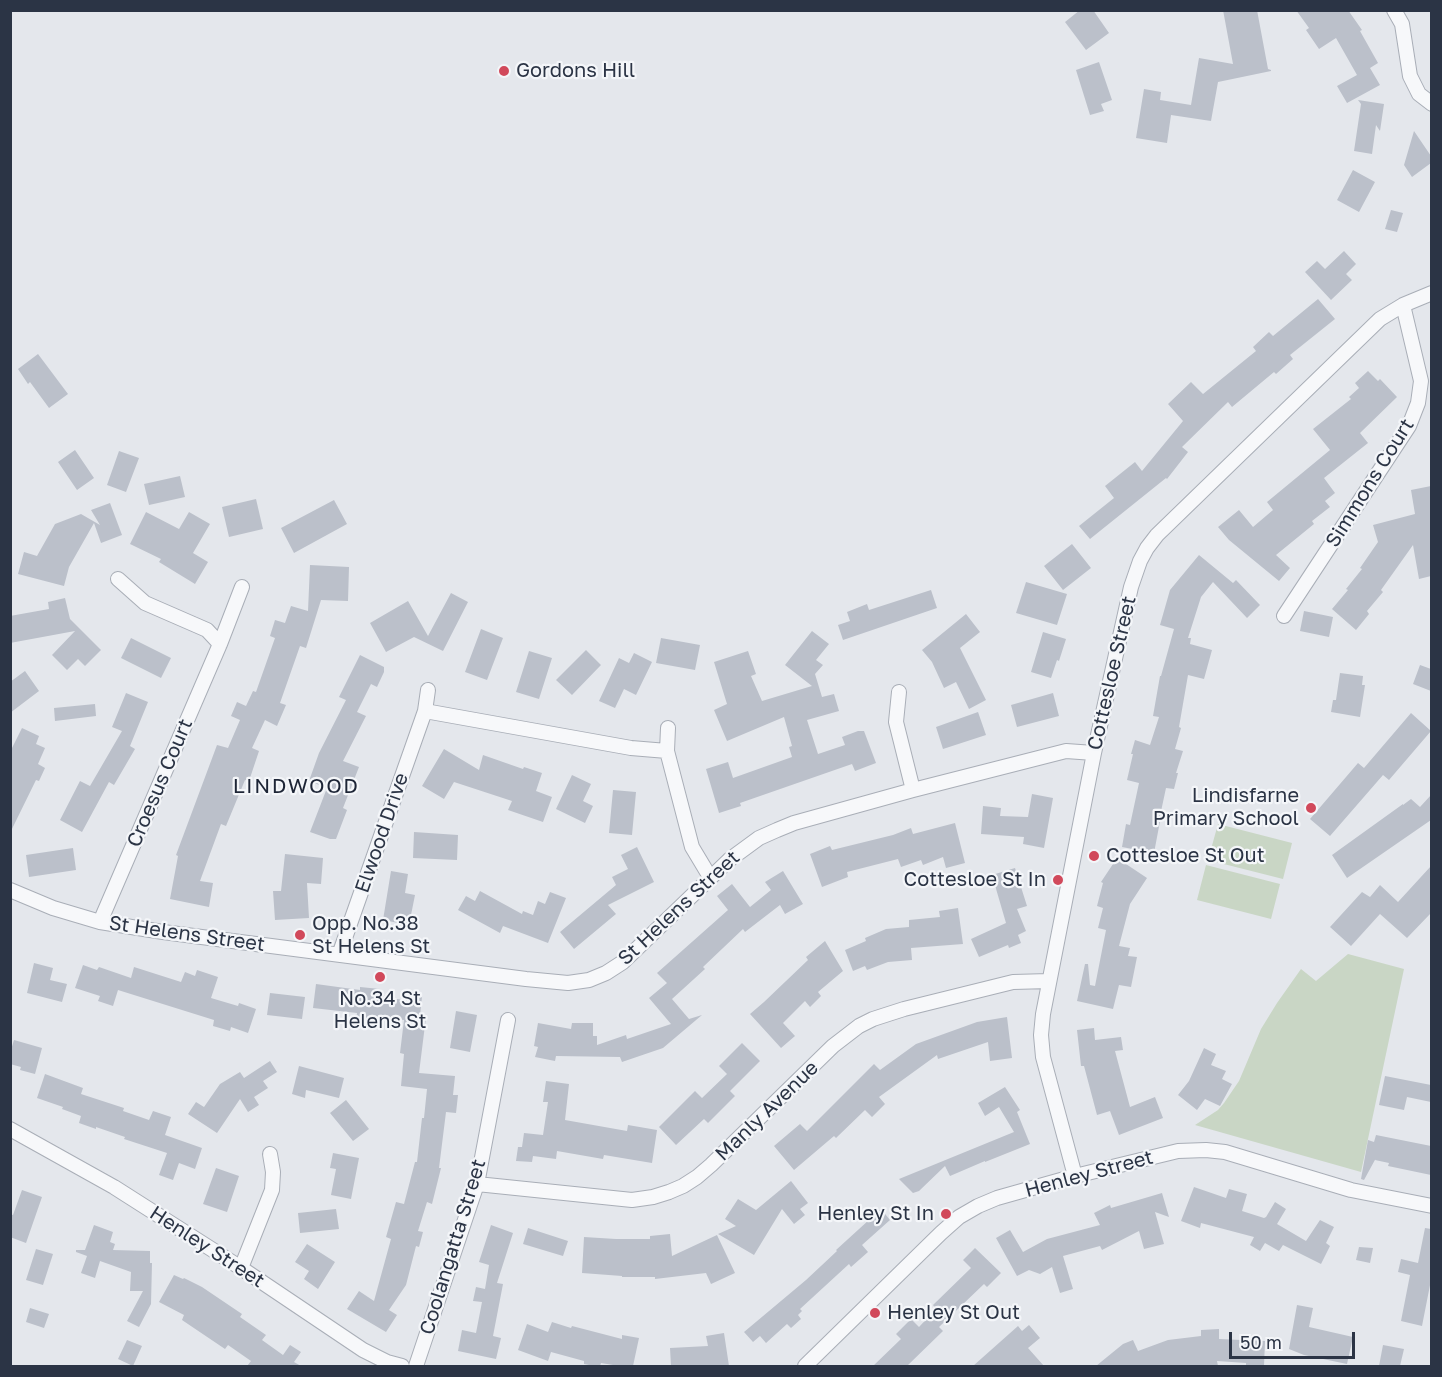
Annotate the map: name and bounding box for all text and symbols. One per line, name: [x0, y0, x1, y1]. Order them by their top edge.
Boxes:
place label: Gordons Hill: [516, 59, 635, 83]
marker: Gordons Hill: [497, 64, 511, 78]
street label: Simmons Court: [1321, 414, 1419, 552]
street label: Cottesloe Street: [1083, 594, 1141, 752]
street label: Croesus Court: [122, 715, 198, 851]
street label: Elwood Drive: [350, 770, 414, 896]
district label: LINDWOOD: [233, 773, 359, 799]
place label: Lindisfarne Primary School: [1153, 784, 1299, 831]
marker: Lindisfarne Primary School: [1304, 801, 1318, 815]
place label: Cottesloe St Out: [1106, 844, 1265, 868]
street label: St Helens Street: [613, 846, 745, 970]
marker: Cottesloe St Out: [1087, 849, 1101, 863]
place label: Cottesloe St In: [904, 868, 1046, 892]
marker: Cottesloe St In: [1051, 873, 1065, 887]
street label: St Helens Street: [108, 911, 266, 957]
place label: Opp. No.38 St Helens St: [312, 912, 430, 959]
marker: Opp. No.38 St Helens St: [293, 928, 307, 942]
marker: No.34 St Helens St: [373, 970, 387, 984]
place label: No.34 St Helens St: [334, 987, 426, 1034]
street label: Manly Avenue: [711, 1056, 823, 1166]
street label: Henley Street: [1022, 1145, 1156, 1203]
street label: Coolangatta Street: [415, 1156, 491, 1338]
street label: Henley Street: [145, 1201, 269, 1293]
place label: Henley St In: [817, 1202, 934, 1226]
marker: Henley St In: [939, 1207, 953, 1221]
place label: Henley St Out: [887, 1301, 1020, 1325]
marker: Henley St Out: [868, 1306, 882, 1320]
scale bar: [1232, 1320, 1358, 1358]
text: 50 m: [1240, 1331, 1282, 1353]

